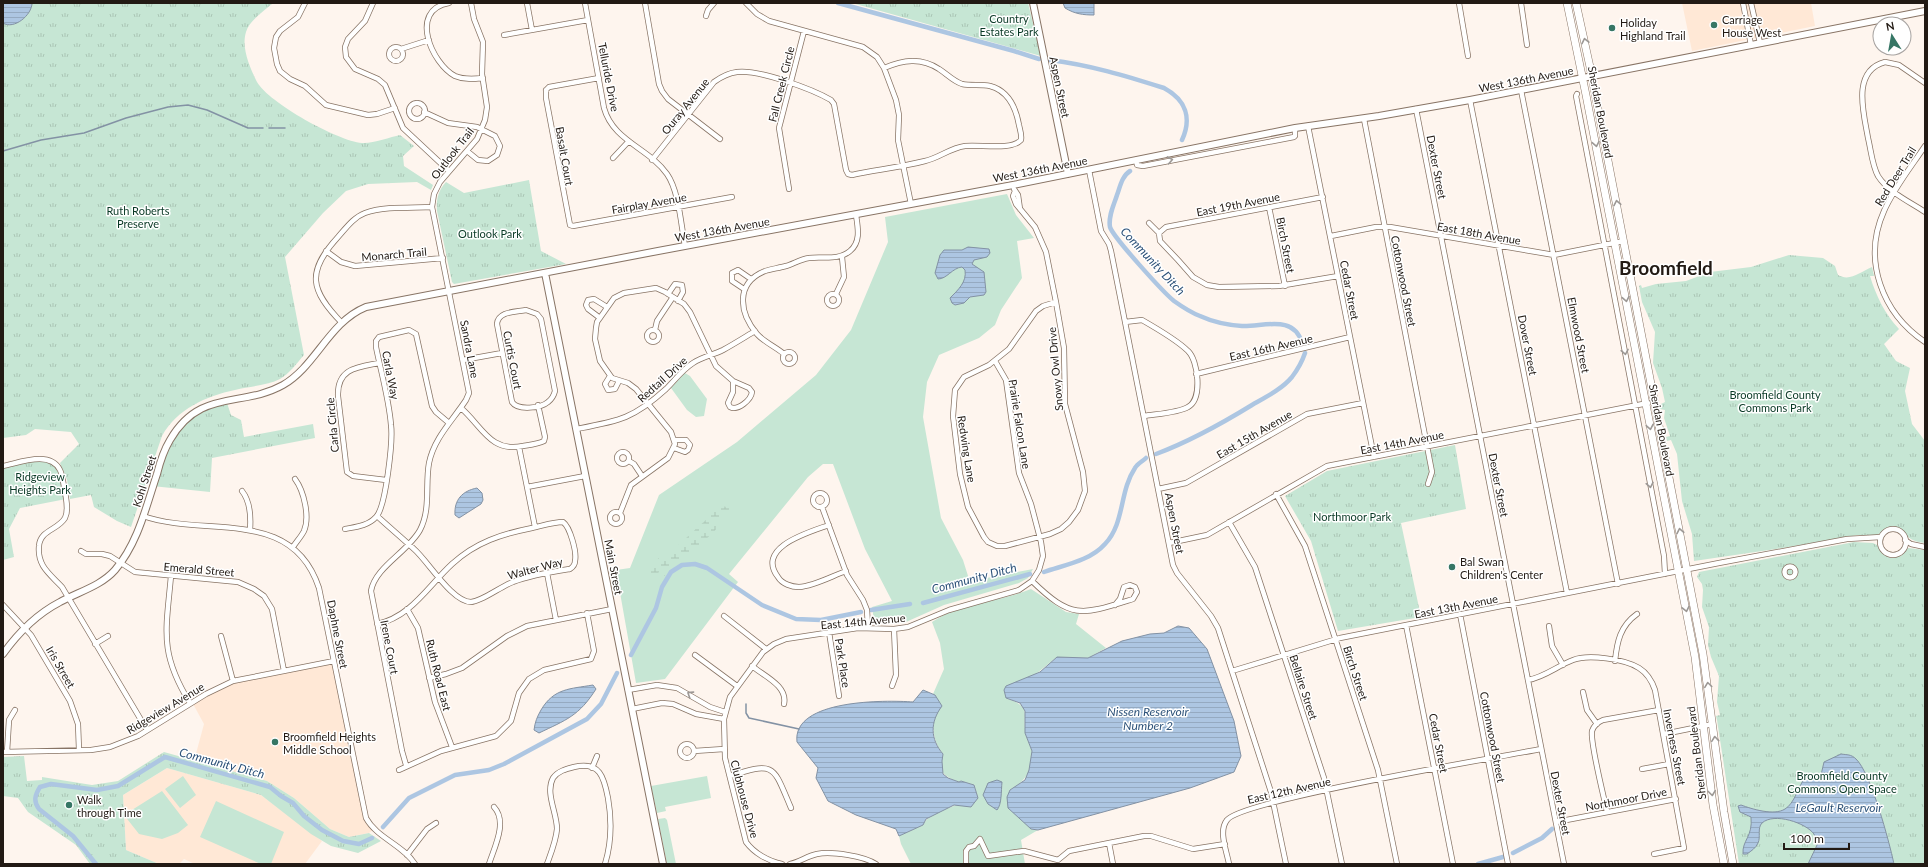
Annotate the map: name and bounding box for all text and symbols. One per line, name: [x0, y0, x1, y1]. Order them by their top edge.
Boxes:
park label: Country Estates Park: [979, 12, 1039, 38]
place label: Carriage House West: [1722, 13, 1781, 39]
place label: Holiday Highland Trail: [1620, 16, 1686, 42]
north arrow: [1872, 16, 1912, 56]
text: N: [1885, 19, 1895, 33]
marker: Carriage House West: [1709, 20, 1719, 30]
marker: Holiday Highland Trail: [1607, 23, 1617, 33]
one-way arrow: [1581, 38, 1590, 44]
street label: Telluride Drive: [596, 41, 622, 113]
street label: Fall Creek Circle: [765, 45, 797, 123]
street label: Aspen Street: [1047, 55, 1073, 119]
street label: West 136th Avenue: [1478, 63, 1575, 95]
street label: Sheridan Boulevard: [1586, 65, 1616, 159]
street label: Ouray Avenue: [658, 75, 712, 137]
street label: Outlook Trail: [428, 125, 476, 181]
street label: Basalt Court: [553, 126, 577, 187]
street label: Dexter Street: [1424, 134, 1450, 200]
one-way arrow: [1591, 141, 1599, 147]
street label: Red Deer Trail: [1872, 144, 1918, 208]
street label: West 136th Avenue: [992, 153, 1089, 185]
one-way arrow: [1167, 157, 1173, 165]
street label: East 19th Avenue: [1195, 189, 1281, 218]
street label: Fairplay Avenue: [610, 190, 688, 216]
one-way arrow: [1613, 200, 1621, 206]
park label: Ruth Roberts Preserve: [106, 204, 170, 230]
street label: West 136th Avenue: [674, 214, 771, 244]
street label: Birch Street: [1274, 216, 1298, 274]
street label: East 18th Avenue: [1436, 219, 1522, 247]
water label: Community Ditch: [1118, 224, 1188, 298]
park label: Outlook Park: [458, 227, 522, 240]
street label: Cottonwood Street: [1389, 235, 1419, 328]
street label: Monarch Trail: [361, 245, 427, 263]
district label: Broomfield: [1619, 256, 1713, 279]
street label: Cedar Street: [1338, 259, 1362, 321]
street label: Elmwood Street: [1565, 296, 1593, 374]
one-way arrow: [1621, 296, 1629, 302]
street label: Dover Street: [1516, 314, 1540, 376]
street label: Sandra Lane: [458, 319, 482, 379]
street label: Snowy Owl Drive: [1045, 326, 1065, 411]
street label: Curtis Court: [501, 330, 525, 390]
street label: East 16th Avenue: [1228, 331, 1314, 363]
one-way arrow: [1620, 349, 1628, 355]
street label: Carla Way: [380, 350, 402, 401]
street label: Redtail Drive: [635, 353, 690, 405]
street label: Prairie Falcon Lane: [1006, 378, 1034, 470]
street label: Sheridan Boulevard: [1647, 383, 1677, 477]
park label: Broomfield County Commons Park: [1729, 388, 1821, 414]
street label: Carla Circle: [323, 397, 341, 453]
street label: East 15th Avenue: [1214, 407, 1294, 461]
street label: Redwing Lane: [955, 415, 979, 484]
one-way arrow: [1646, 423, 1654, 430]
street label: East 14th Avenue: [1359, 427, 1445, 456]
street label: Dexter Street: [1486, 452, 1512, 518]
street label: Kohl Street: [130, 453, 158, 509]
park label: Ridgeview Heights Park: [9, 470, 71, 496]
one-way arrow: [1646, 482, 1654, 488]
street label: Aspen Street: [1163, 491, 1187, 555]
park label: Northmoor Park: [1313, 510, 1391, 523]
one-way arrow: [1676, 528, 1684, 534]
street label: Main Street: [602, 538, 626, 596]
street label: Walter Way: [506, 554, 564, 582]
place label: Bal Swan Children's Center: [1460, 555, 1543, 581]
street label: Emerald Street: [163, 559, 235, 579]
water label: Community Ditch: [930, 559, 1018, 597]
marker: Bal Swan Children's Center: [1447, 562, 1457, 572]
street label: East 13th Avenue: [1413, 591, 1499, 620]
street label: Daphne Street: [325, 599, 351, 670]
one-way arrow: [1681, 606, 1689, 613]
street label: East 14th Avenue: [820, 611, 906, 631]
street label: Irene Court: [378, 619, 402, 675]
street label: Park Place: [833, 637, 853, 689]
street label: Ruth Road East: [424, 638, 454, 712]
street label: Iris Street: [44, 644, 78, 690]
street label: Birch Street: [1341, 644, 1371, 702]
street label: Bellaire Street: [1287, 653, 1321, 721]
street label: Ridgeview Avenue: [124, 680, 206, 736]
one-way arrow: [1704, 682, 1713, 688]
street label: Cottonwood Street: [1478, 691, 1508, 784]
one-way arrow: [687, 692, 694, 699]
water label: Nissen Reservoir Number 2: [1107, 704, 1190, 733]
street label: Sheridan Boulevard: [1684, 706, 1708, 800]
street label: Inverness Street: [1661, 708, 1689, 786]
street label: Cedar Street: [1427, 712, 1451, 774]
place label: Broomfield Heights Middle School: [283, 730, 376, 756]
one-way arrow: [1711, 736, 1720, 742]
marker: Broomfield Heights Middle School: [270, 737, 280, 747]
water label: Community Ditch: [178, 744, 266, 782]
street label: Clubhouse Drive: [728, 759, 762, 840]
park label: Broomfield County Commons Open Space: [1787, 769, 1897, 795]
street label: Dexter Street: [1548, 770, 1574, 836]
street label: East 12th Avenue: [1246, 774, 1332, 806]
street label: Northmoor Drive: [1584, 785, 1668, 813]
one-way arrow: [1707, 790, 1716, 797]
place label: Walk through Time: [77, 793, 142, 819]
marker: Walk through Time: [64, 800, 74, 810]
water label: LeGault Reservoir: [1796, 800, 1883, 815]
scale bar: [1784, 825, 1849, 851]
text: 100 m: [1790, 831, 1824, 846]

